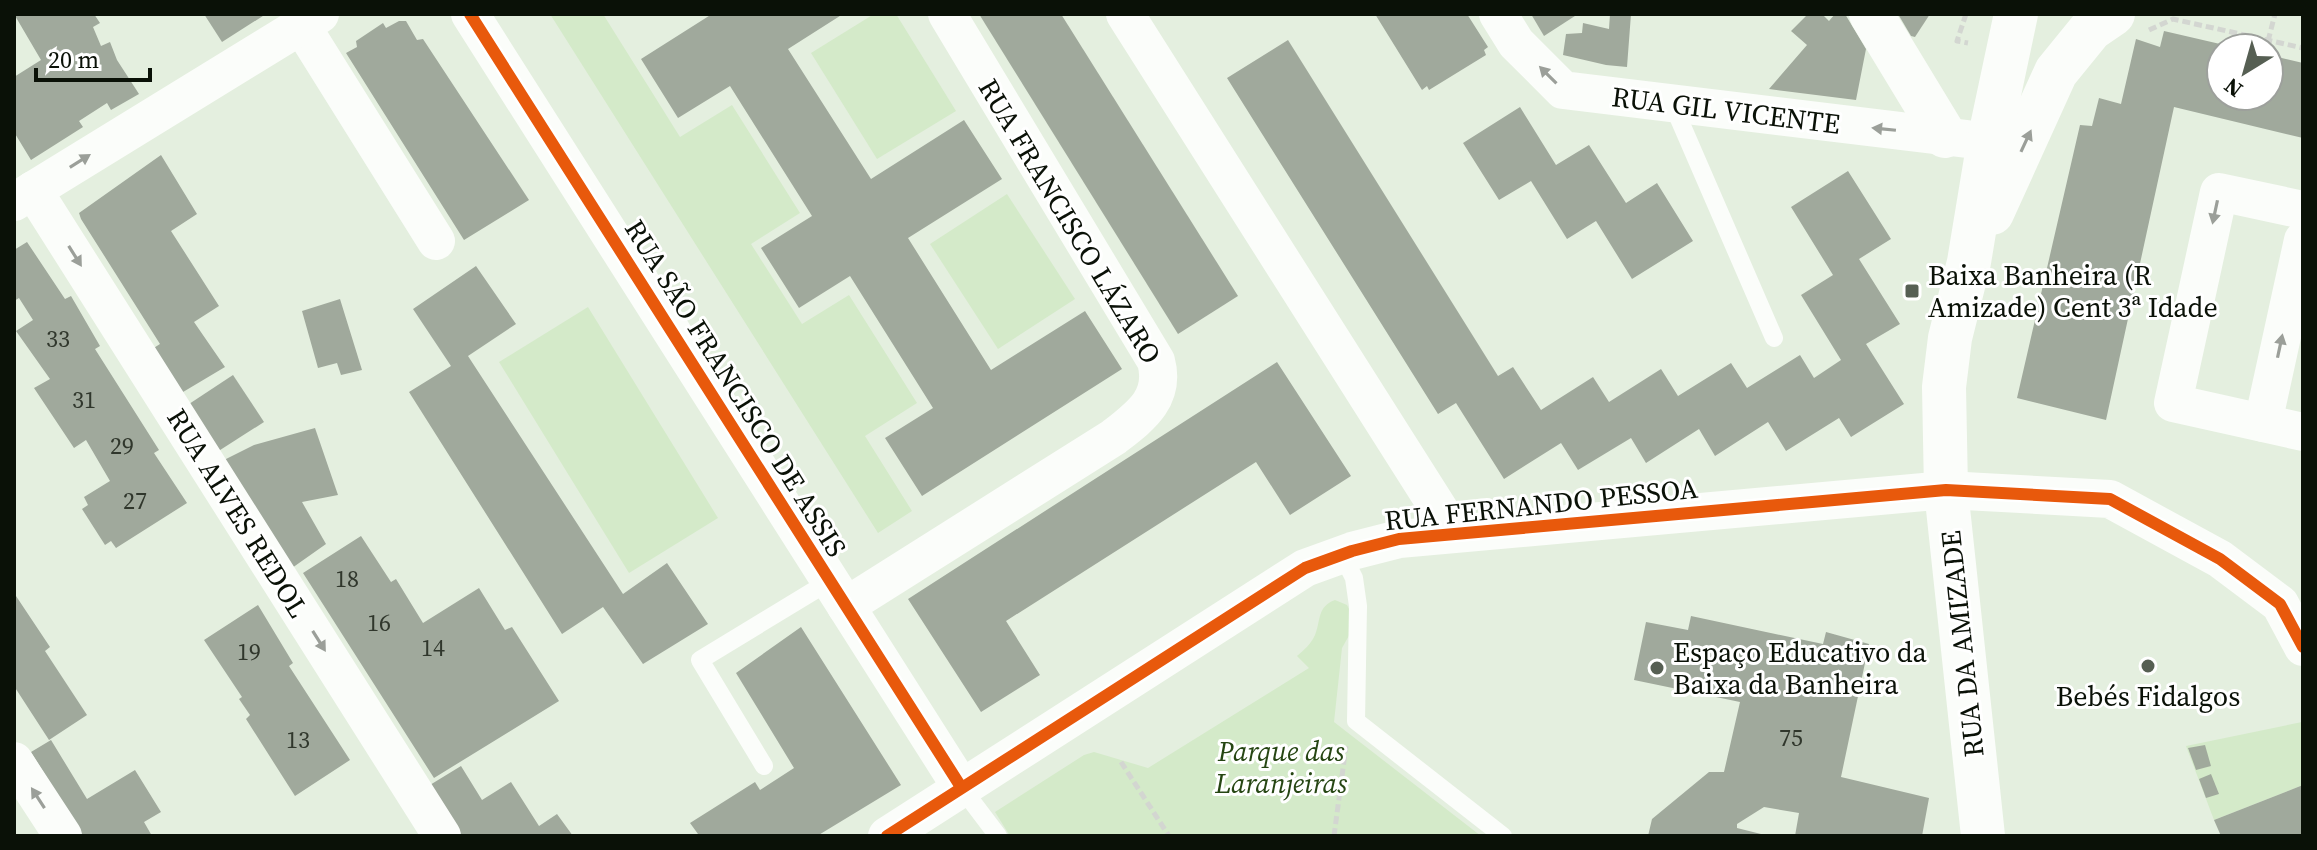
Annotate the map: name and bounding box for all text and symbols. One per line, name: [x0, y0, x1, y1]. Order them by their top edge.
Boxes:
scale bar: [36, 32, 150, 82]
north arrow: [2205, 32, 2285, 112]
text: 20 m: [48, 43, 99, 76]
one-way arrow: [1539, 66, 1558, 85]
street label: RUA FRANCISCO LÁZARO: [970, 71, 1170, 371]
text: N: [2218, 71, 2248, 105]
street label: RUA GIL VICENTE: [1610, 77, 1842, 143]
one-way arrow: [1871, 123, 1896, 136]
one-way arrow: [2019, 129, 2033, 153]
one-way arrow: [69, 154, 91, 168]
one-way arrow: [2208, 199, 2221, 224]
street label: RUA SÃO FRANCISCO DE ASSIS: [616, 212, 856, 564]
one-way arrow: [67, 245, 81, 267]
place label: Baixa Banheira (R Amizade) Cent 3ª Idade: [1928, 256, 2218, 326]
marker: Baixa Banheira (R Amizade) Cent 3ª Idade: [1903, 282, 1921, 300]
house number: 33: [46, 322, 70, 355]
one-way arrow: [2274, 334, 2287, 359]
house number: 31: [72, 383, 96, 416]
street label: RUA ALVES REDOL: [158, 401, 318, 625]
house number: 29: [110, 429, 134, 462]
street label: RUA FERNANDO PESSOA: [1382, 469, 1700, 539]
house number: 27: [123, 484, 147, 517]
street label: RUA DA AMIZADE: [1931, 529, 1993, 759]
house number: 18: [335, 562, 359, 595]
house number: 16: [367, 606, 391, 639]
one-way arrow: [311, 630, 325, 652]
house number: 14: [421, 631, 445, 664]
place label: Espaço Educativo da Baixa da Banheira: [1673, 633, 1927, 703]
house number: 19: [237, 635, 261, 668]
marker: Bebés Fidalgos: [2139, 657, 2157, 675]
marker: Espaço Educativo da Baixa da Banheira: [1648, 659, 1666, 677]
place label: Bebés Fidalgos: [2056, 677, 2240, 715]
house number: 75: [1779, 721, 1803, 754]
house number: 13: [286, 723, 310, 756]
park label: Parque das Laranjeiras: [1214, 732, 1348, 802]
one-way arrow: [31, 788, 46, 809]

